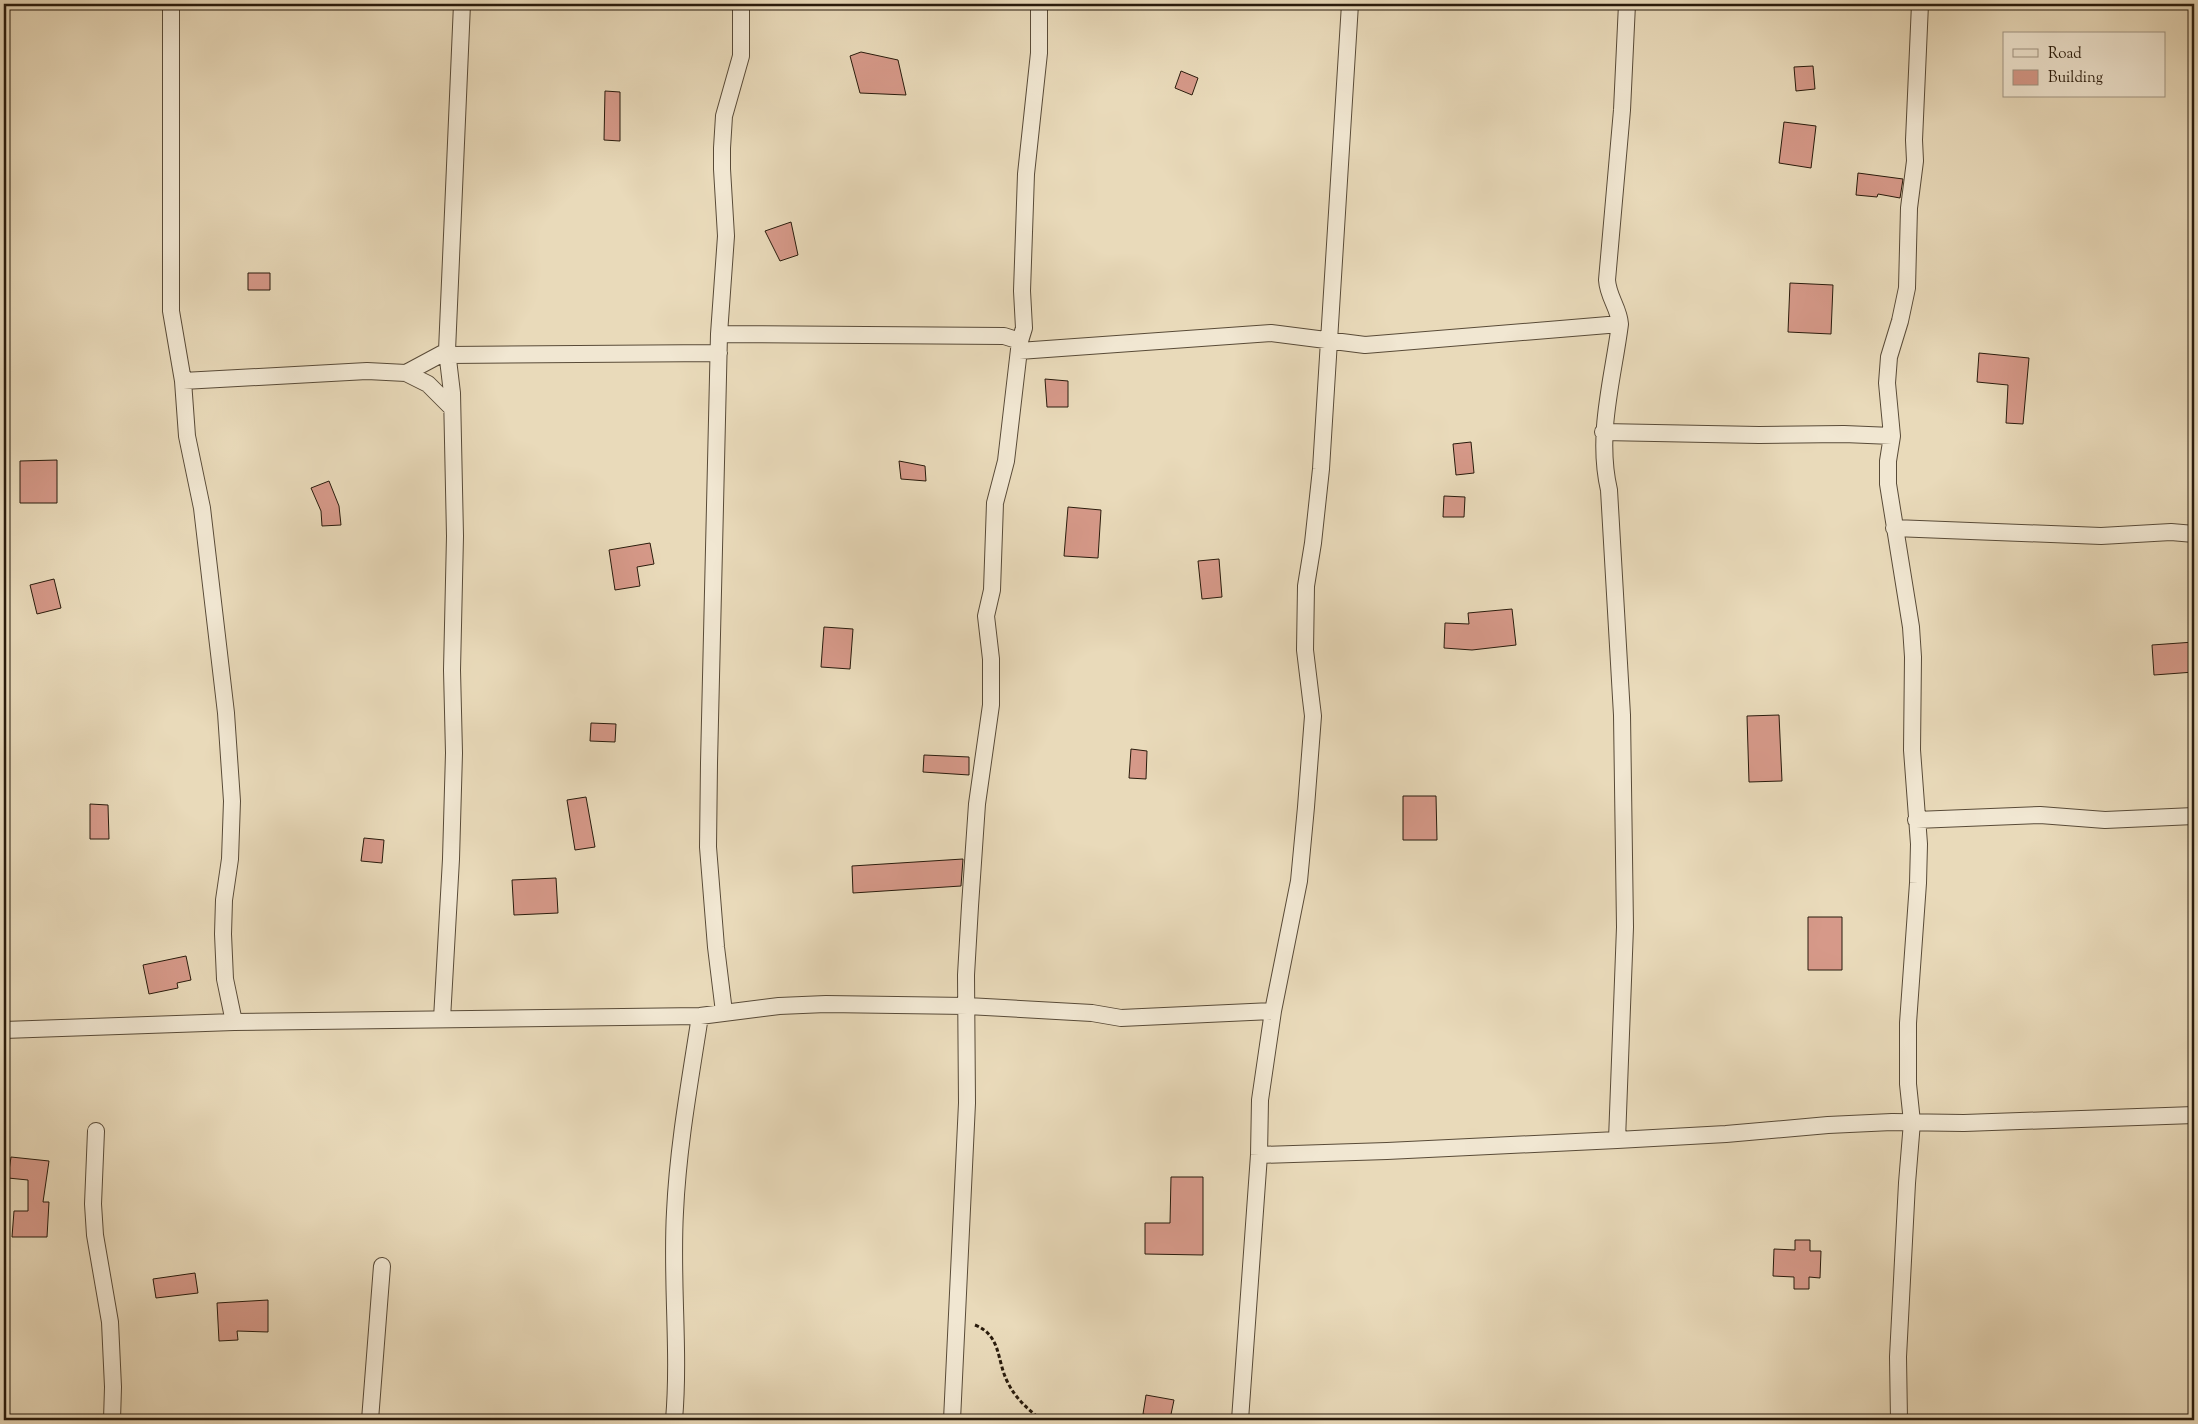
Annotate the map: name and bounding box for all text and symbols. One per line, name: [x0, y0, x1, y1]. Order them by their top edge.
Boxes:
legend: [2003, 32, 2166, 98]
text: Road: [2048, 44, 2082, 65]
text: Building: [2048, 68, 2103, 89]

